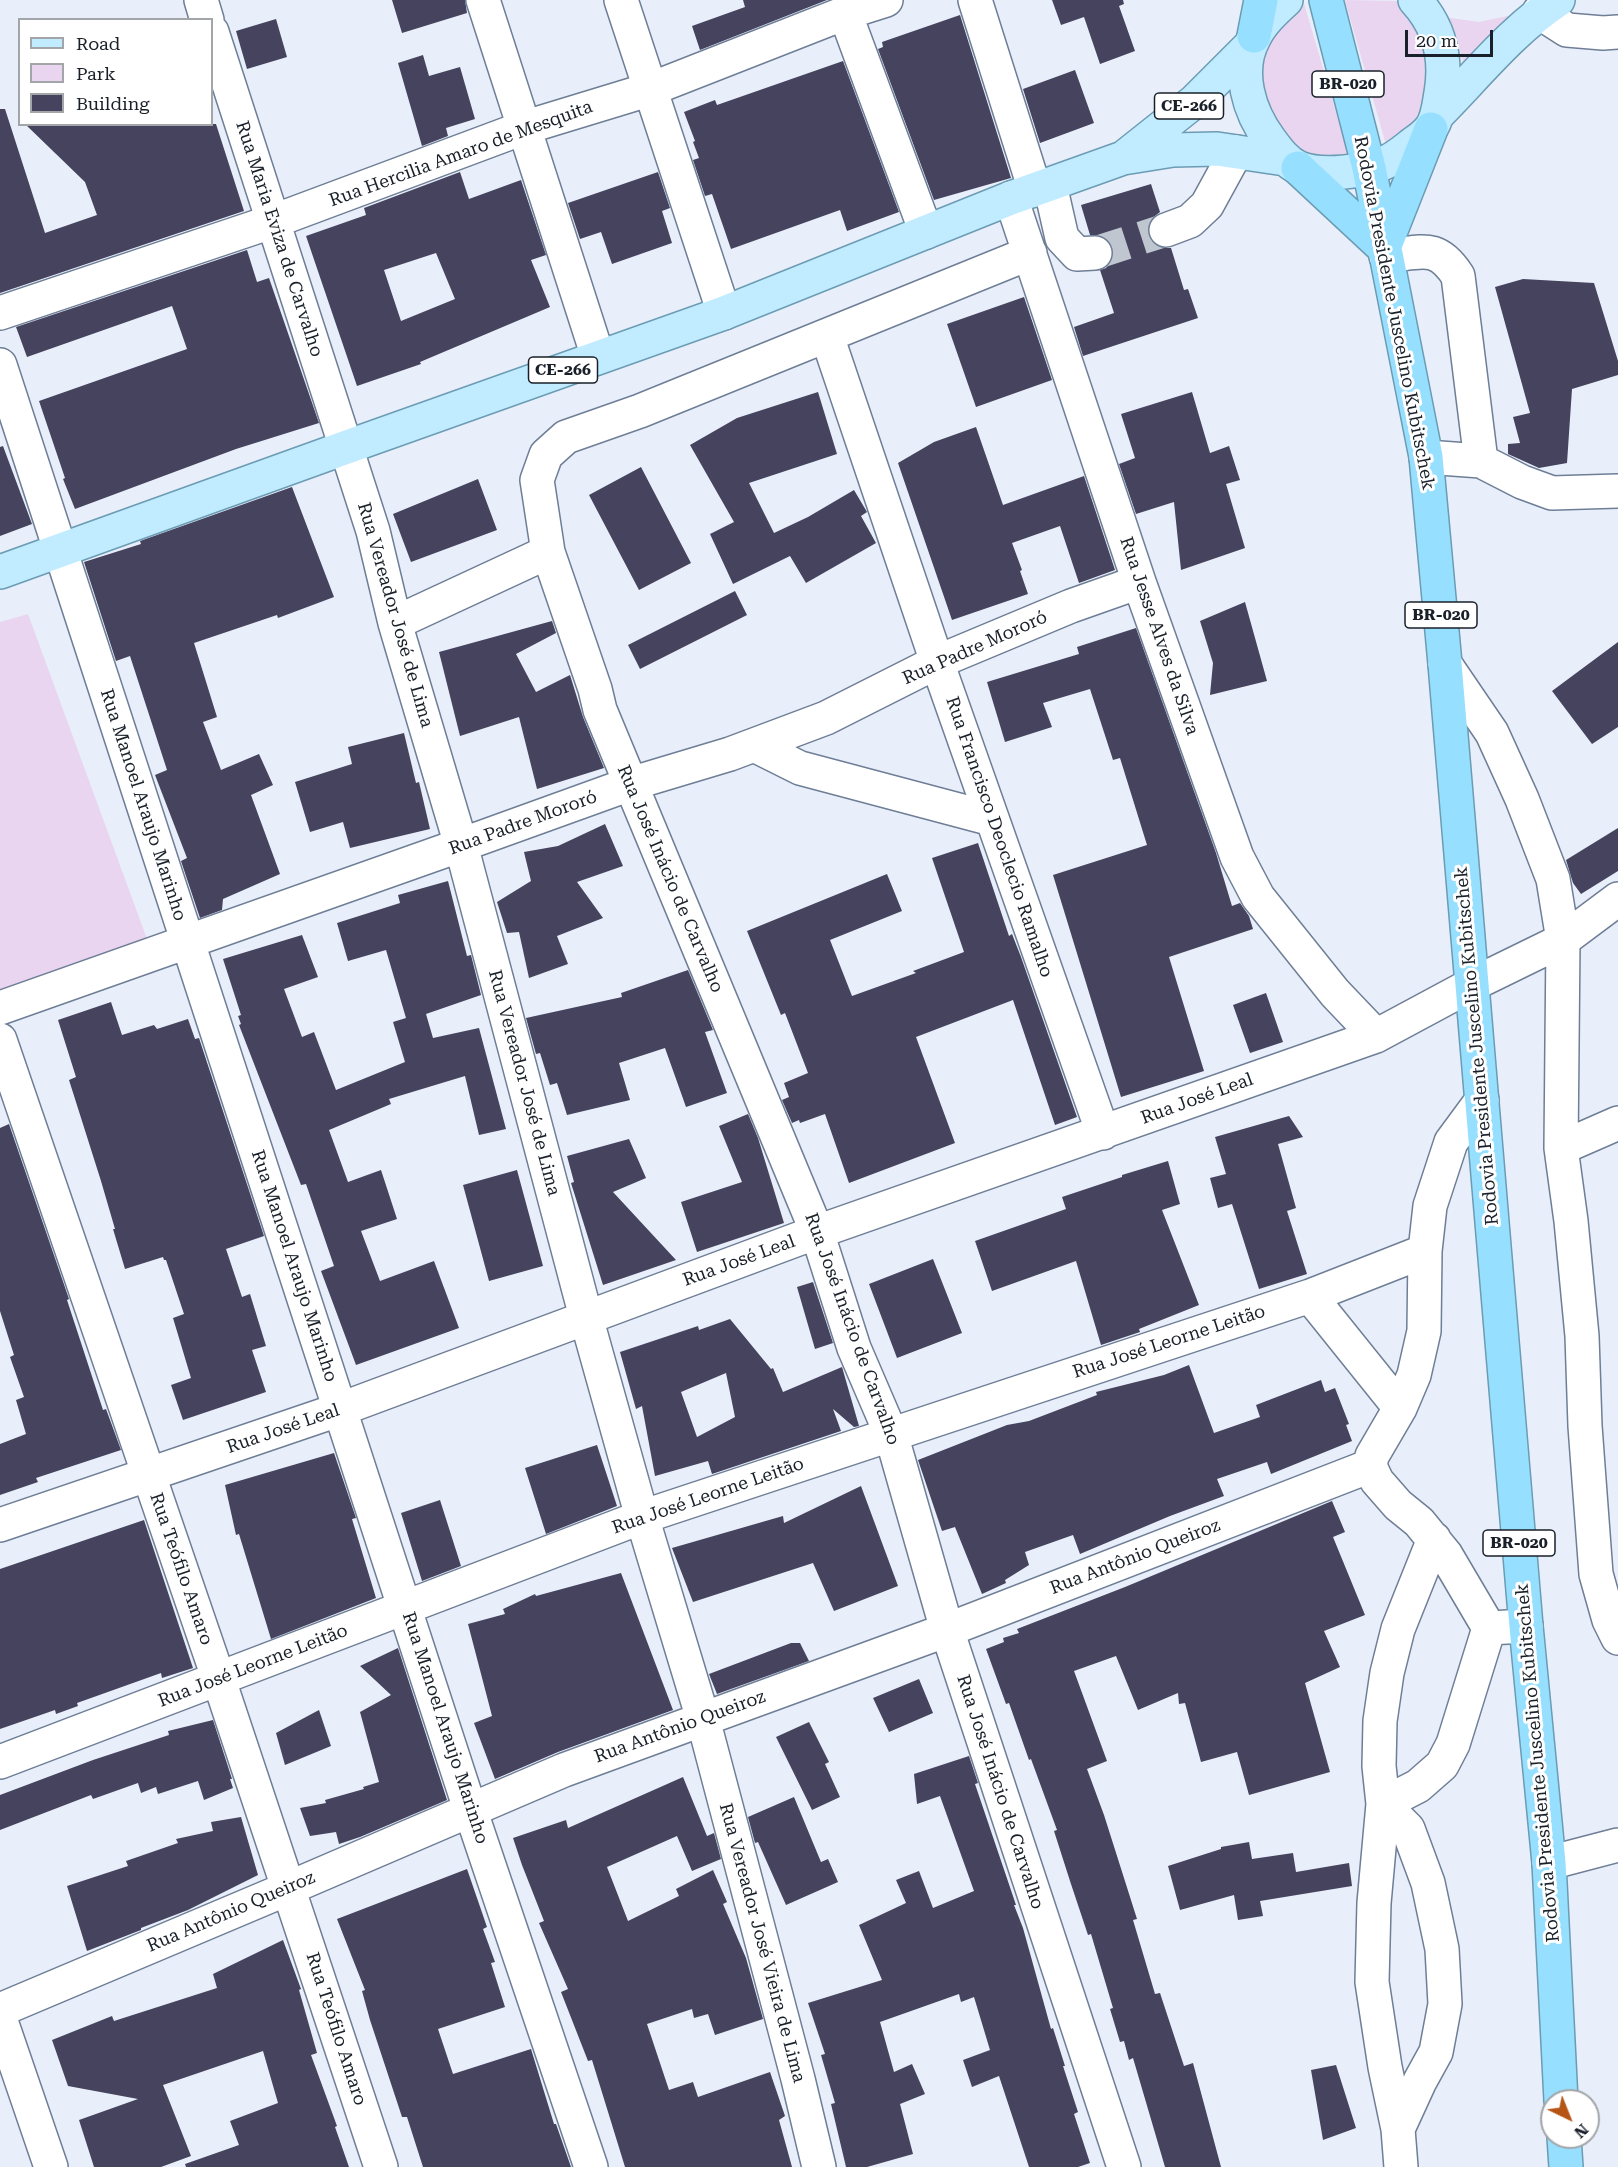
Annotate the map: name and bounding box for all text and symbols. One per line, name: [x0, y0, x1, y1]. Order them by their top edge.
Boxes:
legend: [18, 18, 213, 126]
scale bar: [1408, 18, 1496, 56]
text: 20 m: [1416, 30, 1457, 51]
text: Road: [76, 33, 120, 54]
text: Park: [76, 63, 116, 84]
road number: BR-020: [1312, 71, 1384, 97]
text: Building: [76, 93, 150, 114]
road number: CE-266: [1154, 93, 1224, 119]
street label: Rua Hercilia Amaro de Mesquita: [326, 96, 596, 212]
street label: Rua Maria Eviza de Carvalho: [231, 118, 327, 360]
street label: Rodovia Presidente Juscelino Kubitschek: [1349, 134, 1439, 492]
road number: CE-266: [528, 357, 598, 383]
street label: Rua Vereador José de Lima: [352, 500, 438, 730]
street label: Rua Jesse Alves da Silva: [1115, 534, 1203, 738]
road number: BR-020: [1405, 602, 1477, 628]
street label: Rua Padre Mororó: [899, 606, 1051, 690]
street label: Rua Manoel Araujo Marinho: [95, 686, 191, 924]
street label: Rua Francisco Deoclecio Ramalho: [941, 694, 1057, 980]
street label: Rua José Inácio de Carvalho: [612, 762, 728, 996]
street label: Rua Padre Mororó: [446, 786, 600, 860]
street label: Rodovia Presidente Juscelino Kubitschek: [1451, 866, 1503, 1226]
street label: Rua Vereador José de Lima: [483, 968, 565, 1198]
street label: Rua José Leal: [1138, 1069, 1256, 1129]
street label: Rua Manoel Araujo Marinho: [246, 1147, 342, 1385]
street label: Rua José Inácio de Carvalho: [800, 1210, 904, 1448]
street label: Rua José Leal: [680, 1231, 798, 1291]
street label: Rua José Leorne Leitão: [1070, 1301, 1268, 1383]
street label: Rua José Leal: [224, 1400, 342, 1458]
street label: Rua José Leorne Leitão: [609, 1453, 807, 1539]
street label: Rua Teófilo Amaro: [145, 1490, 217, 1648]
street label: Rua Antônio Queiroz: [1047, 1515, 1223, 1599]
road number: BR-020: [1483, 1530, 1555, 1556]
street label: Rodovia Presidente Juscelino Kubitschek: [1512, 1583, 1564, 1943]
street label: Rua Manoel Araujo Marinho: [397, 1609, 493, 1847]
street label: Rua José Leorne Leitão: [155, 1620, 351, 1712]
street label: Rua José Inácio de Carvalho: [952, 1672, 1048, 1912]
street label: Rua Antônio Queiroz: [592, 1686, 768, 1768]
street label: Rua Vereador José Vieira de Lima: [714, 1801, 810, 2085]
street label: Rua Antônio Queiroz: [144, 1867, 318, 1957]
street label: Rua Teófilo Amaro: [301, 1950, 371, 2108]
north arrow: [1540, 2089, 1600, 2149]
text: N: [1570, 2120, 1592, 2142]

